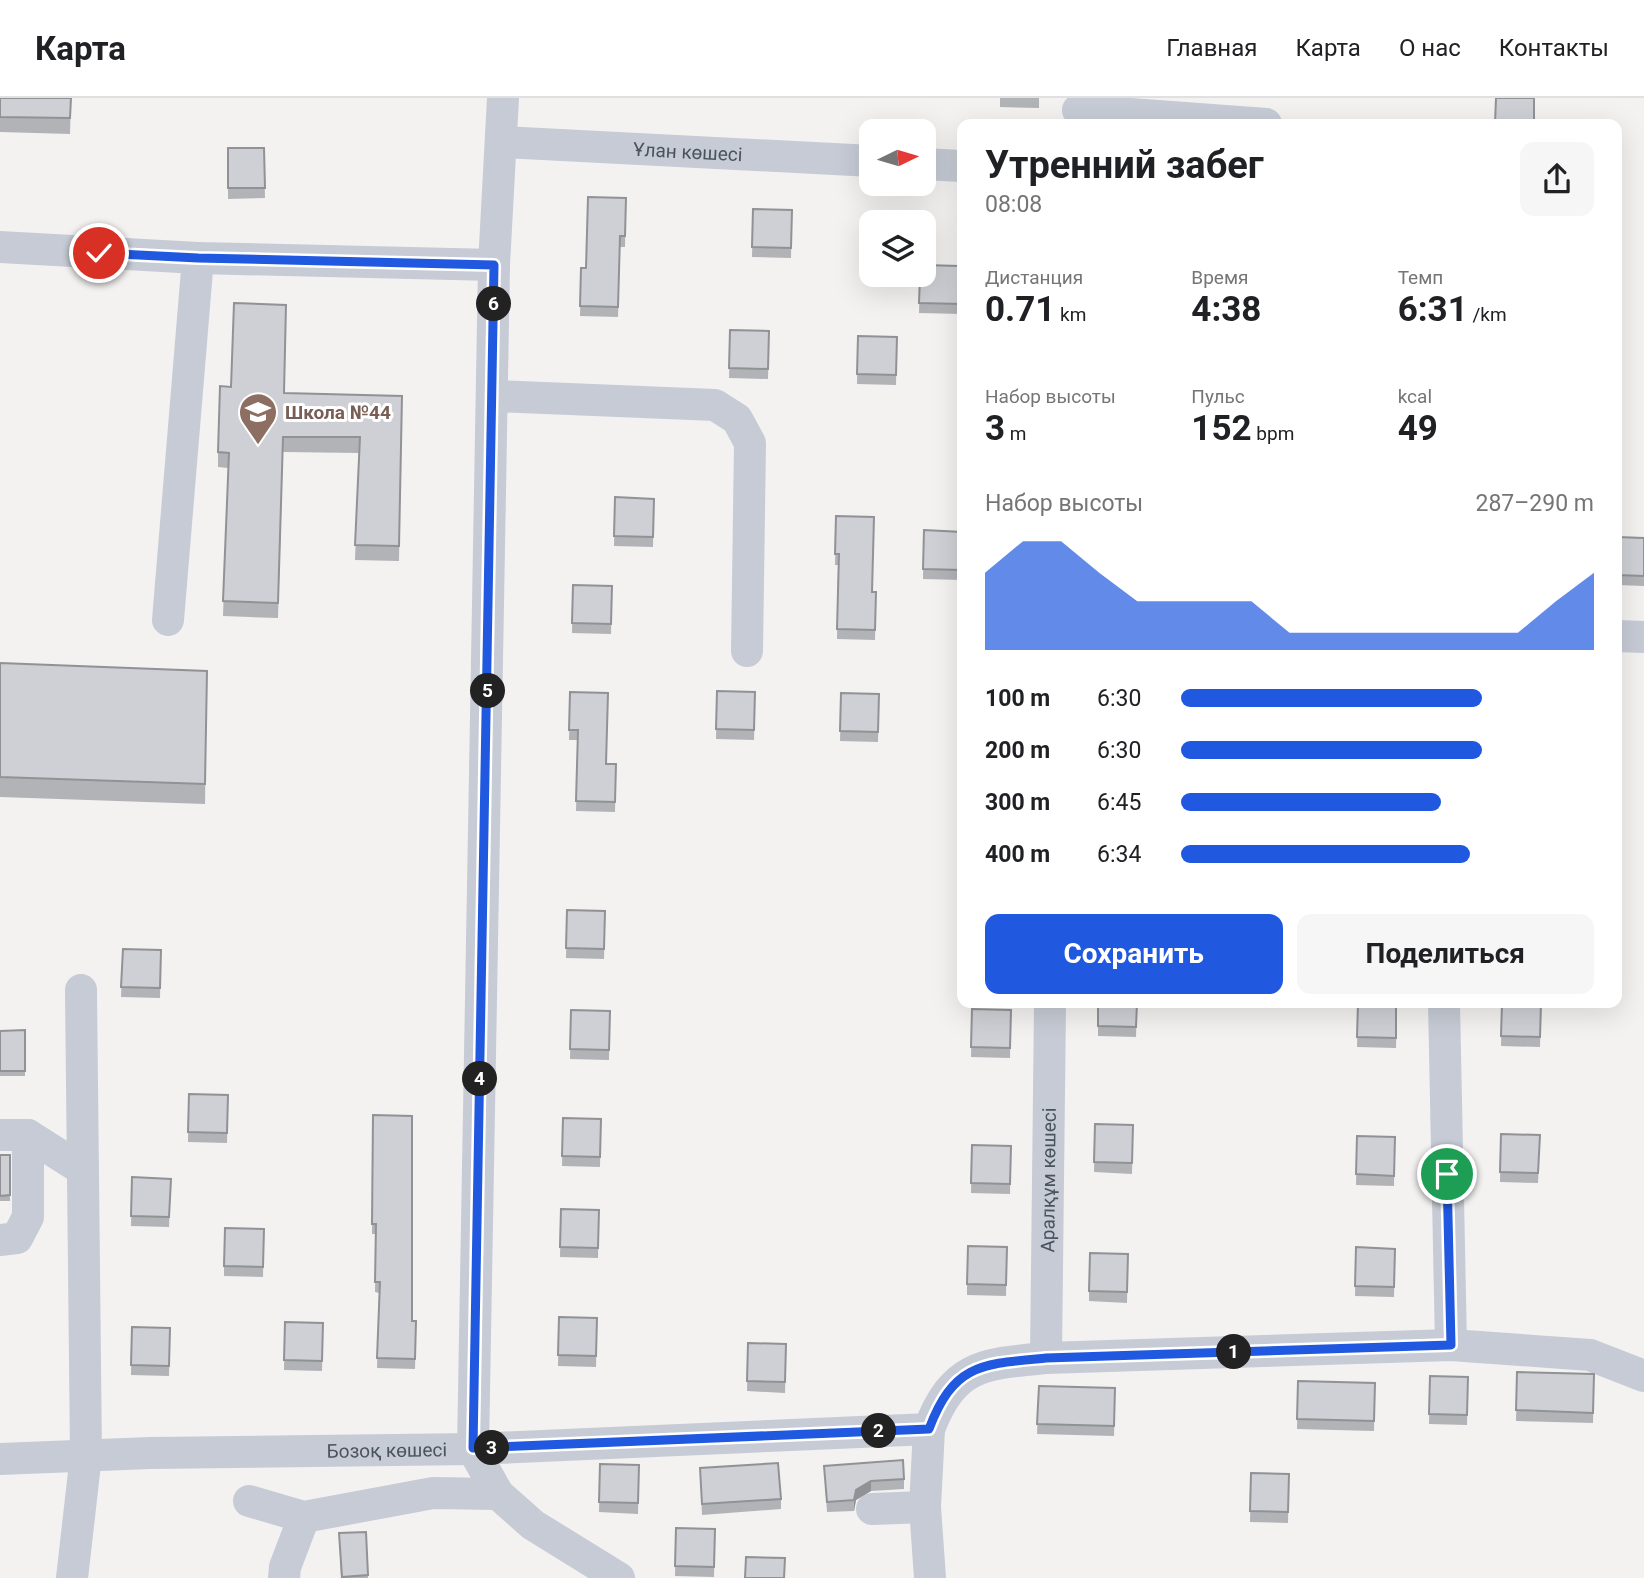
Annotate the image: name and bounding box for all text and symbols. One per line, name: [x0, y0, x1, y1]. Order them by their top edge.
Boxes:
text: Карта: [35, 29, 126, 68]
text: Главная: [1166, 34, 1257, 62]
text: Карта: [1295, 34, 1361, 62]
text: О нас: [1399, 34, 1461, 62]
text: Контакты: [1499, 34, 1609, 62]
north arrow: [859, 119, 936, 196]
map controls: [859, 119, 936, 287]
street label: Ұлан көшесі: [633, 138, 743, 166]
button: share: [1520, 142, 1594, 216]
text: Утренний забег: [985, 143, 1264, 187]
text: 08:08: [985, 191, 1042, 218]
button: layers: [859, 210, 936, 287]
pin: [69, 223, 129, 283]
icon: check: [80, 234, 118, 272]
text: Дистанция: [985, 266, 1083, 289]
text: Время: [1191, 266, 1248, 289]
text: Темп: [1398, 266, 1443, 289]
pin: 6: [476, 286, 512, 322]
text: 0.71: [985, 289, 1055, 330]
text: 4:38: [1191, 289, 1261, 330]
text: 6:31: [1398, 289, 1468, 330]
text: 6: [488, 292, 499, 315]
text: km: [1055, 303, 1086, 326]
text: /km: [1468, 303, 1507, 326]
text: Набор высоты: [985, 385, 1116, 408]
text: Пульс: [1191, 385, 1245, 408]
text: kcal: [1398, 385, 1432, 408]
school or university icon: Школа №44: [237, 391, 279, 446]
place label: Школа №44: [285, 401, 391, 424]
text: 3: [985, 408, 1005, 449]
text: 152: [1191, 408, 1252, 449]
text: 49: [1398, 408, 1438, 449]
text: m: [1005, 422, 1026, 445]
text: bpm: [1252, 422, 1294, 445]
text: Набор высоты: [985, 490, 1143, 517]
text: 287–290 m: [1475, 490, 1594, 517]
pin: 5: [470, 674, 505, 708]
text: 5: [482, 679, 493, 702]
text: 100 m: [985, 685, 1050, 712]
text: 6:30: [1097, 685, 1141, 712]
text: 200 m: [985, 737, 1050, 764]
text: 6:30: [1097, 737, 1141, 764]
text: 300 m: [985, 789, 1050, 816]
text: 6:45: [1097, 789, 1141, 816]
text: 400 m: [985, 841, 1050, 868]
text: 6:34: [1097, 841, 1141, 868]
button: Сохранить: [985, 914, 1283, 994]
button: Поделиться: [1297, 914, 1594, 994]
pin: 4: [462, 1062, 498, 1096]
text: 4: [474, 1067, 485, 1090]
street label: Аралқұм көшесі: [1036, 1107, 1061, 1253]
pin: [1417, 1144, 1477, 1204]
icon: arrive: [1428, 1155, 1466, 1193]
pin: 1: [1216, 1334, 1252, 1370]
text: 1: [1228, 1340, 1239, 1363]
pin: 2: [862, 1414, 896, 1448]
text: 2: [873, 1419, 884, 1442]
pin: 3: [475, 1430, 510, 1466]
text: 3: [486, 1436, 497, 1459]
street label: Бозоқ көшесі: [327, 1438, 447, 1463]

